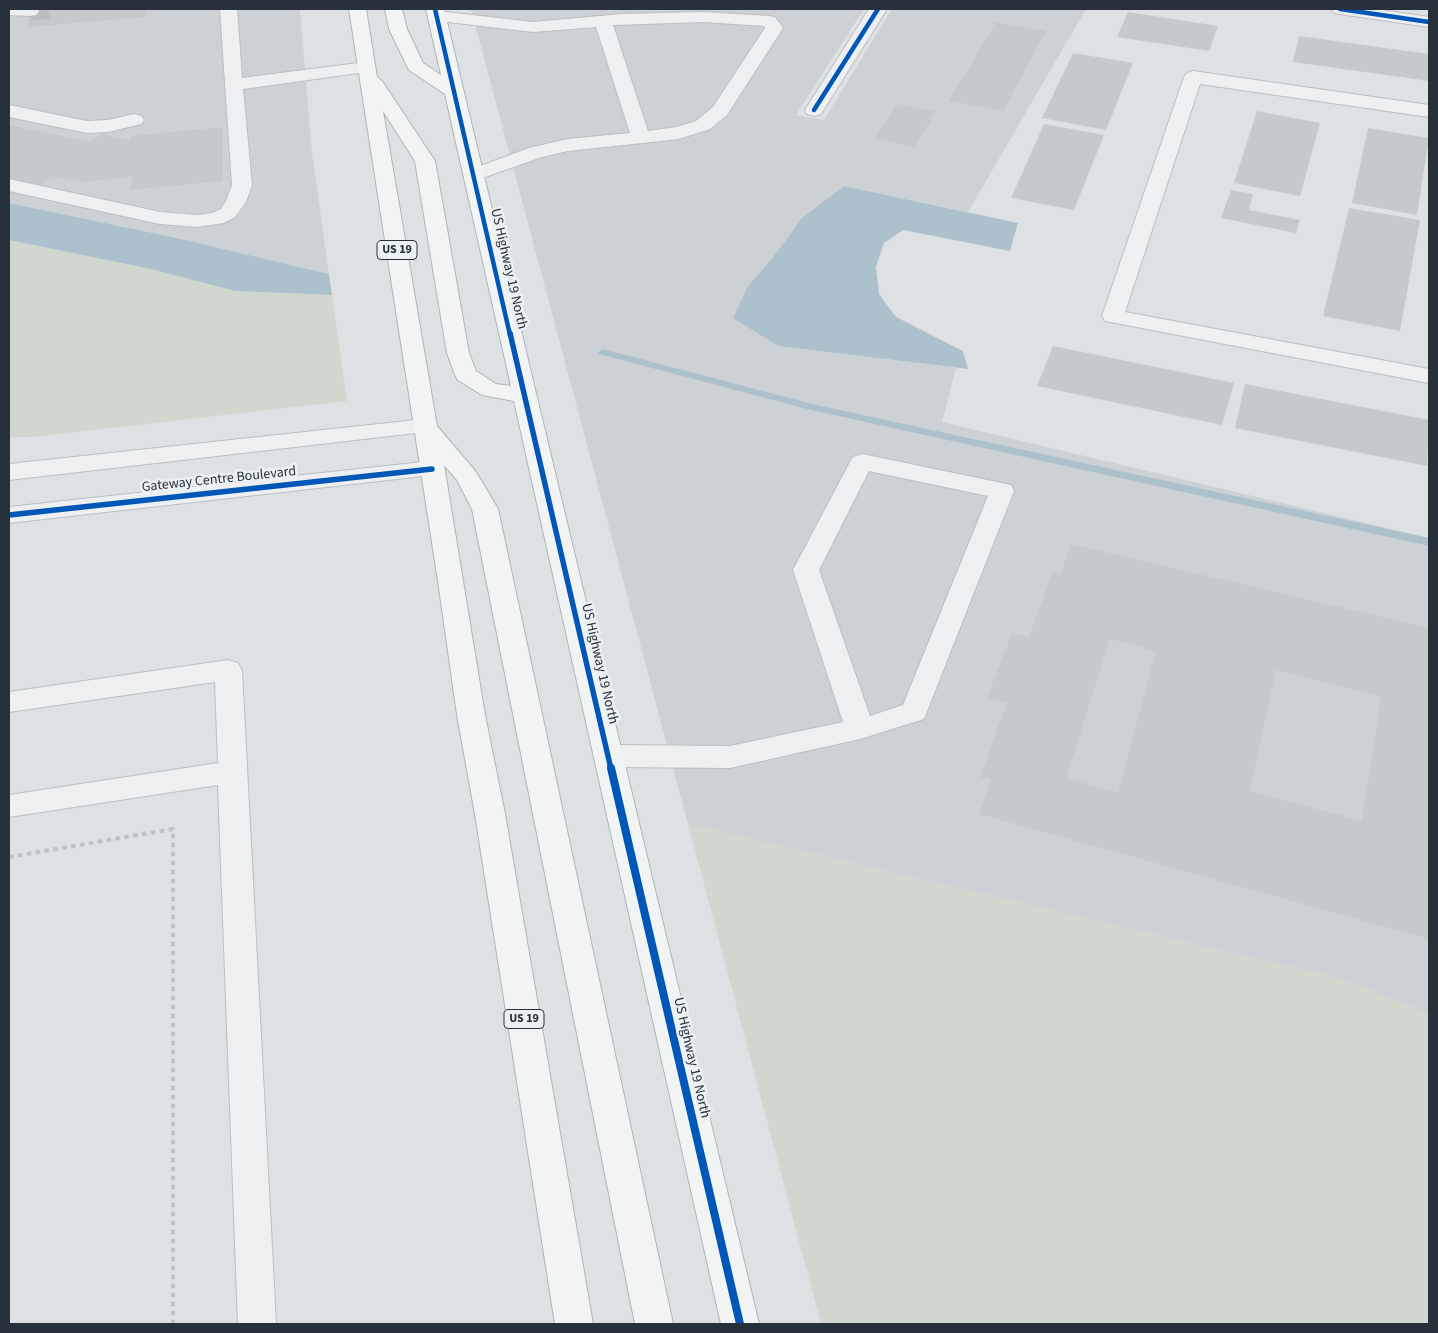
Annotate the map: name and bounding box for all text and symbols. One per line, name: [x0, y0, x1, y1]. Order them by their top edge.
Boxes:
street label: US Highway 19 North: [486, 207, 530, 331]
road number: US 19: [377, 240, 417, 260]
street label: Gateway Centre Boulevard: [141, 464, 297, 496]
street label: US Highway 19 North: [577, 602, 621, 726]
street label: US Highway 19 North: [669, 996, 713, 1120]
road number: US 19: [504, 1010, 544, 1028]

